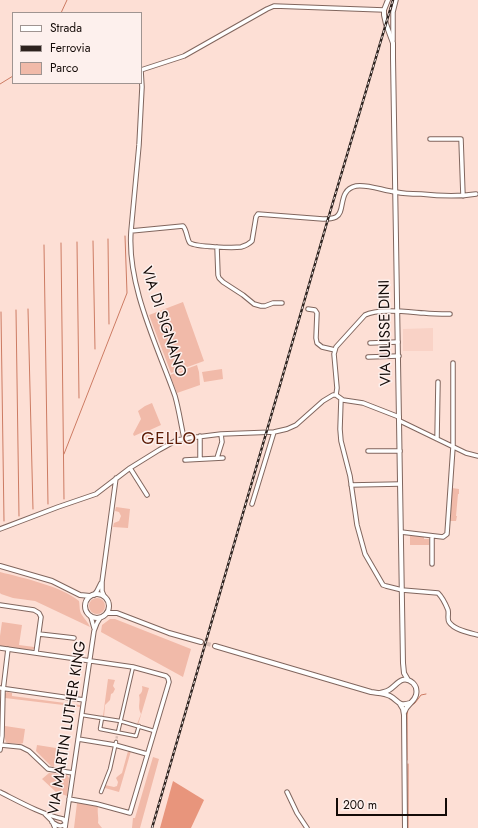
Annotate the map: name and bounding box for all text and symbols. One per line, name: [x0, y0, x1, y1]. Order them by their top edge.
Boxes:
legend: [12, 12, 142, 84]
text: Strada: [50, 19, 82, 37]
text: Ferrovia: [50, 39, 90, 57]
text: Parco: [50, 59, 78, 77]
street label: VIA DI SIGNANO: [137, 265, 189, 379]
street label: VIA ULISSE DINI: [376, 280, 396, 386]
district label: GELLO: [141, 430, 197, 450]
street label: VIA MARTIN LUTHER KING: [45, 640, 91, 816]
scale bar: [338, 790, 449, 816]
text: 200 m: [343, 796, 377, 814]

